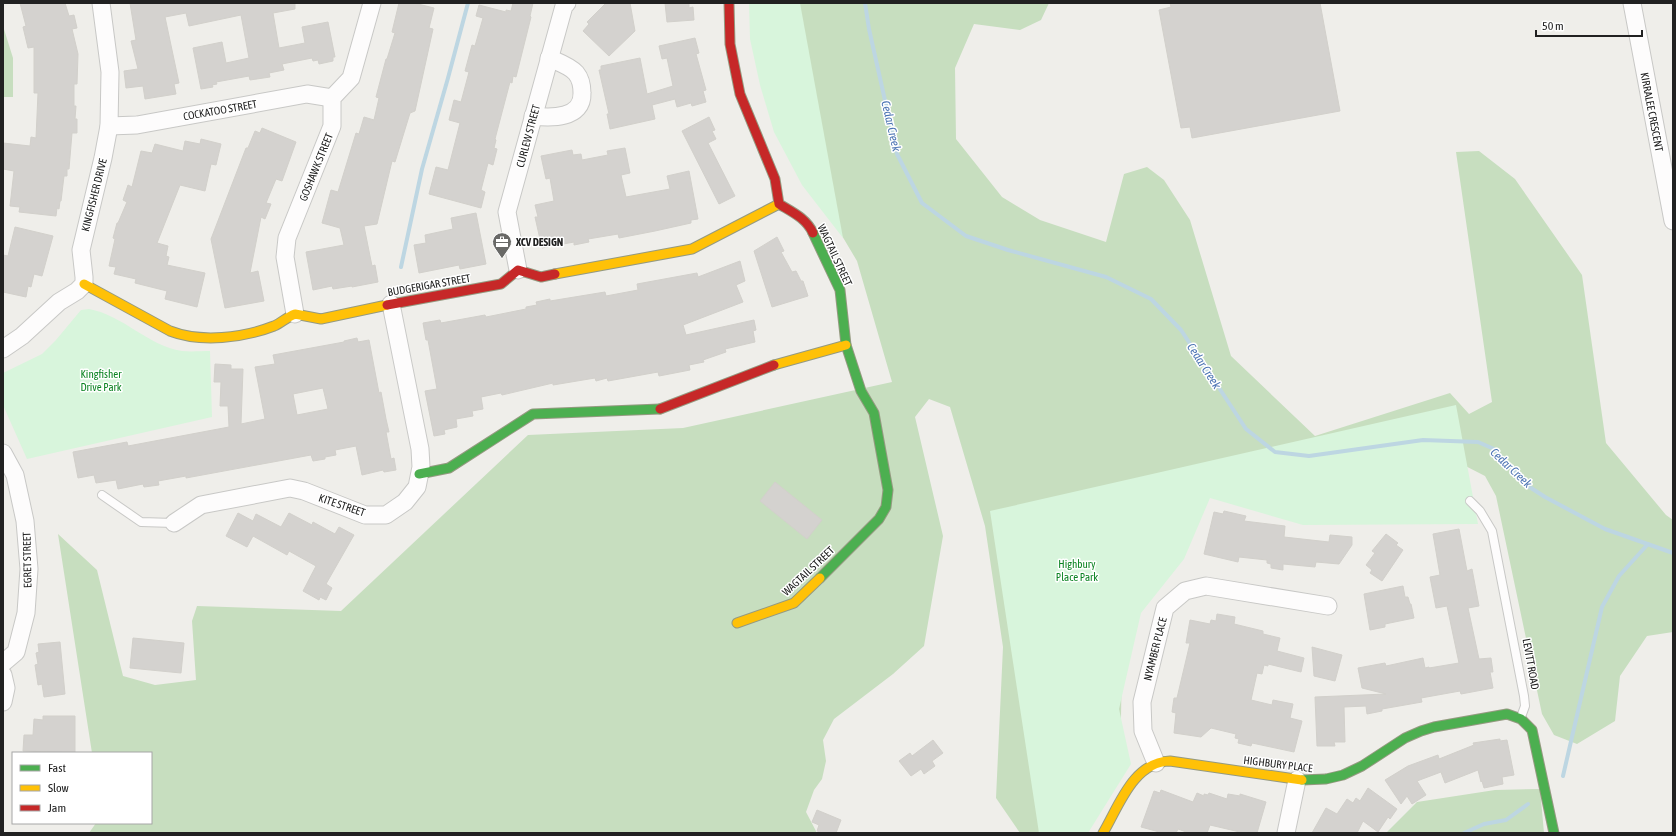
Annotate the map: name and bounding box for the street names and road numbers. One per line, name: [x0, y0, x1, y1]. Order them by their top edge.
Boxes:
street label: KIRRALEE CRESCENT: [1638, 71, 1666, 153]
street label: COCKATOO STREET: [182, 98, 258, 122]
street label: CURLEW STREET: [514, 103, 542, 169]
street label: GOSHAWK STREET: [297, 131, 335, 203]
street label: KINGFISHER DRIVE: [79, 157, 109, 233]
street label: WAGTAIL STREET: [816, 222, 855, 288]
street label: BUDGERIGAR STREET: [387, 272, 472, 298]
street label: KITE STREET: [317, 491, 367, 519]
street label: EGRET STREET: [21, 532, 33, 588]
street label: WAGTAIL STREET: [780, 544, 837, 598]
street label: NYAMBER PLACE: [1141, 616, 1169, 682]
street label: LEVITT ROAD: [1521, 638, 1541, 690]
street label: HIGHBURY PLACE: [1243, 754, 1314, 774]

